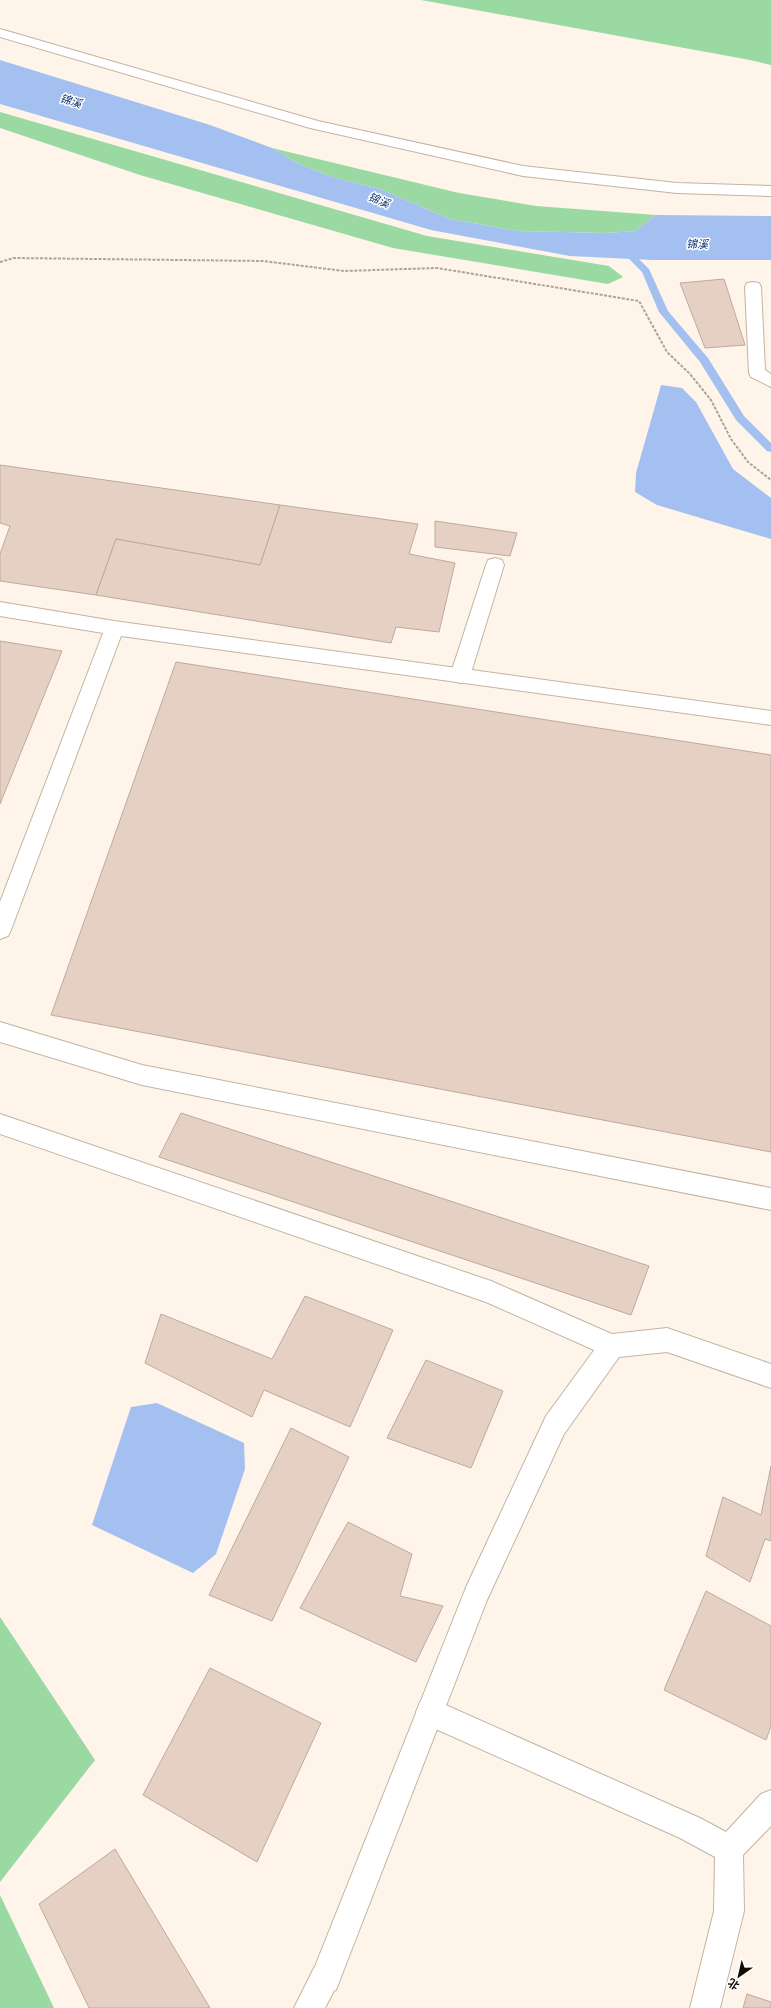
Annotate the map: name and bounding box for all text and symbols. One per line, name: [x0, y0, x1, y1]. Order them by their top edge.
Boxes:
water label: 锦溪: [59, 92, 84, 110]
water label: 锦溪: [367, 190, 392, 210]
water label: 锦溪: [686, 238, 709, 250]
north arrow: [719, 1956, 759, 1996]
text: 北: [725, 1976, 741, 1992]

